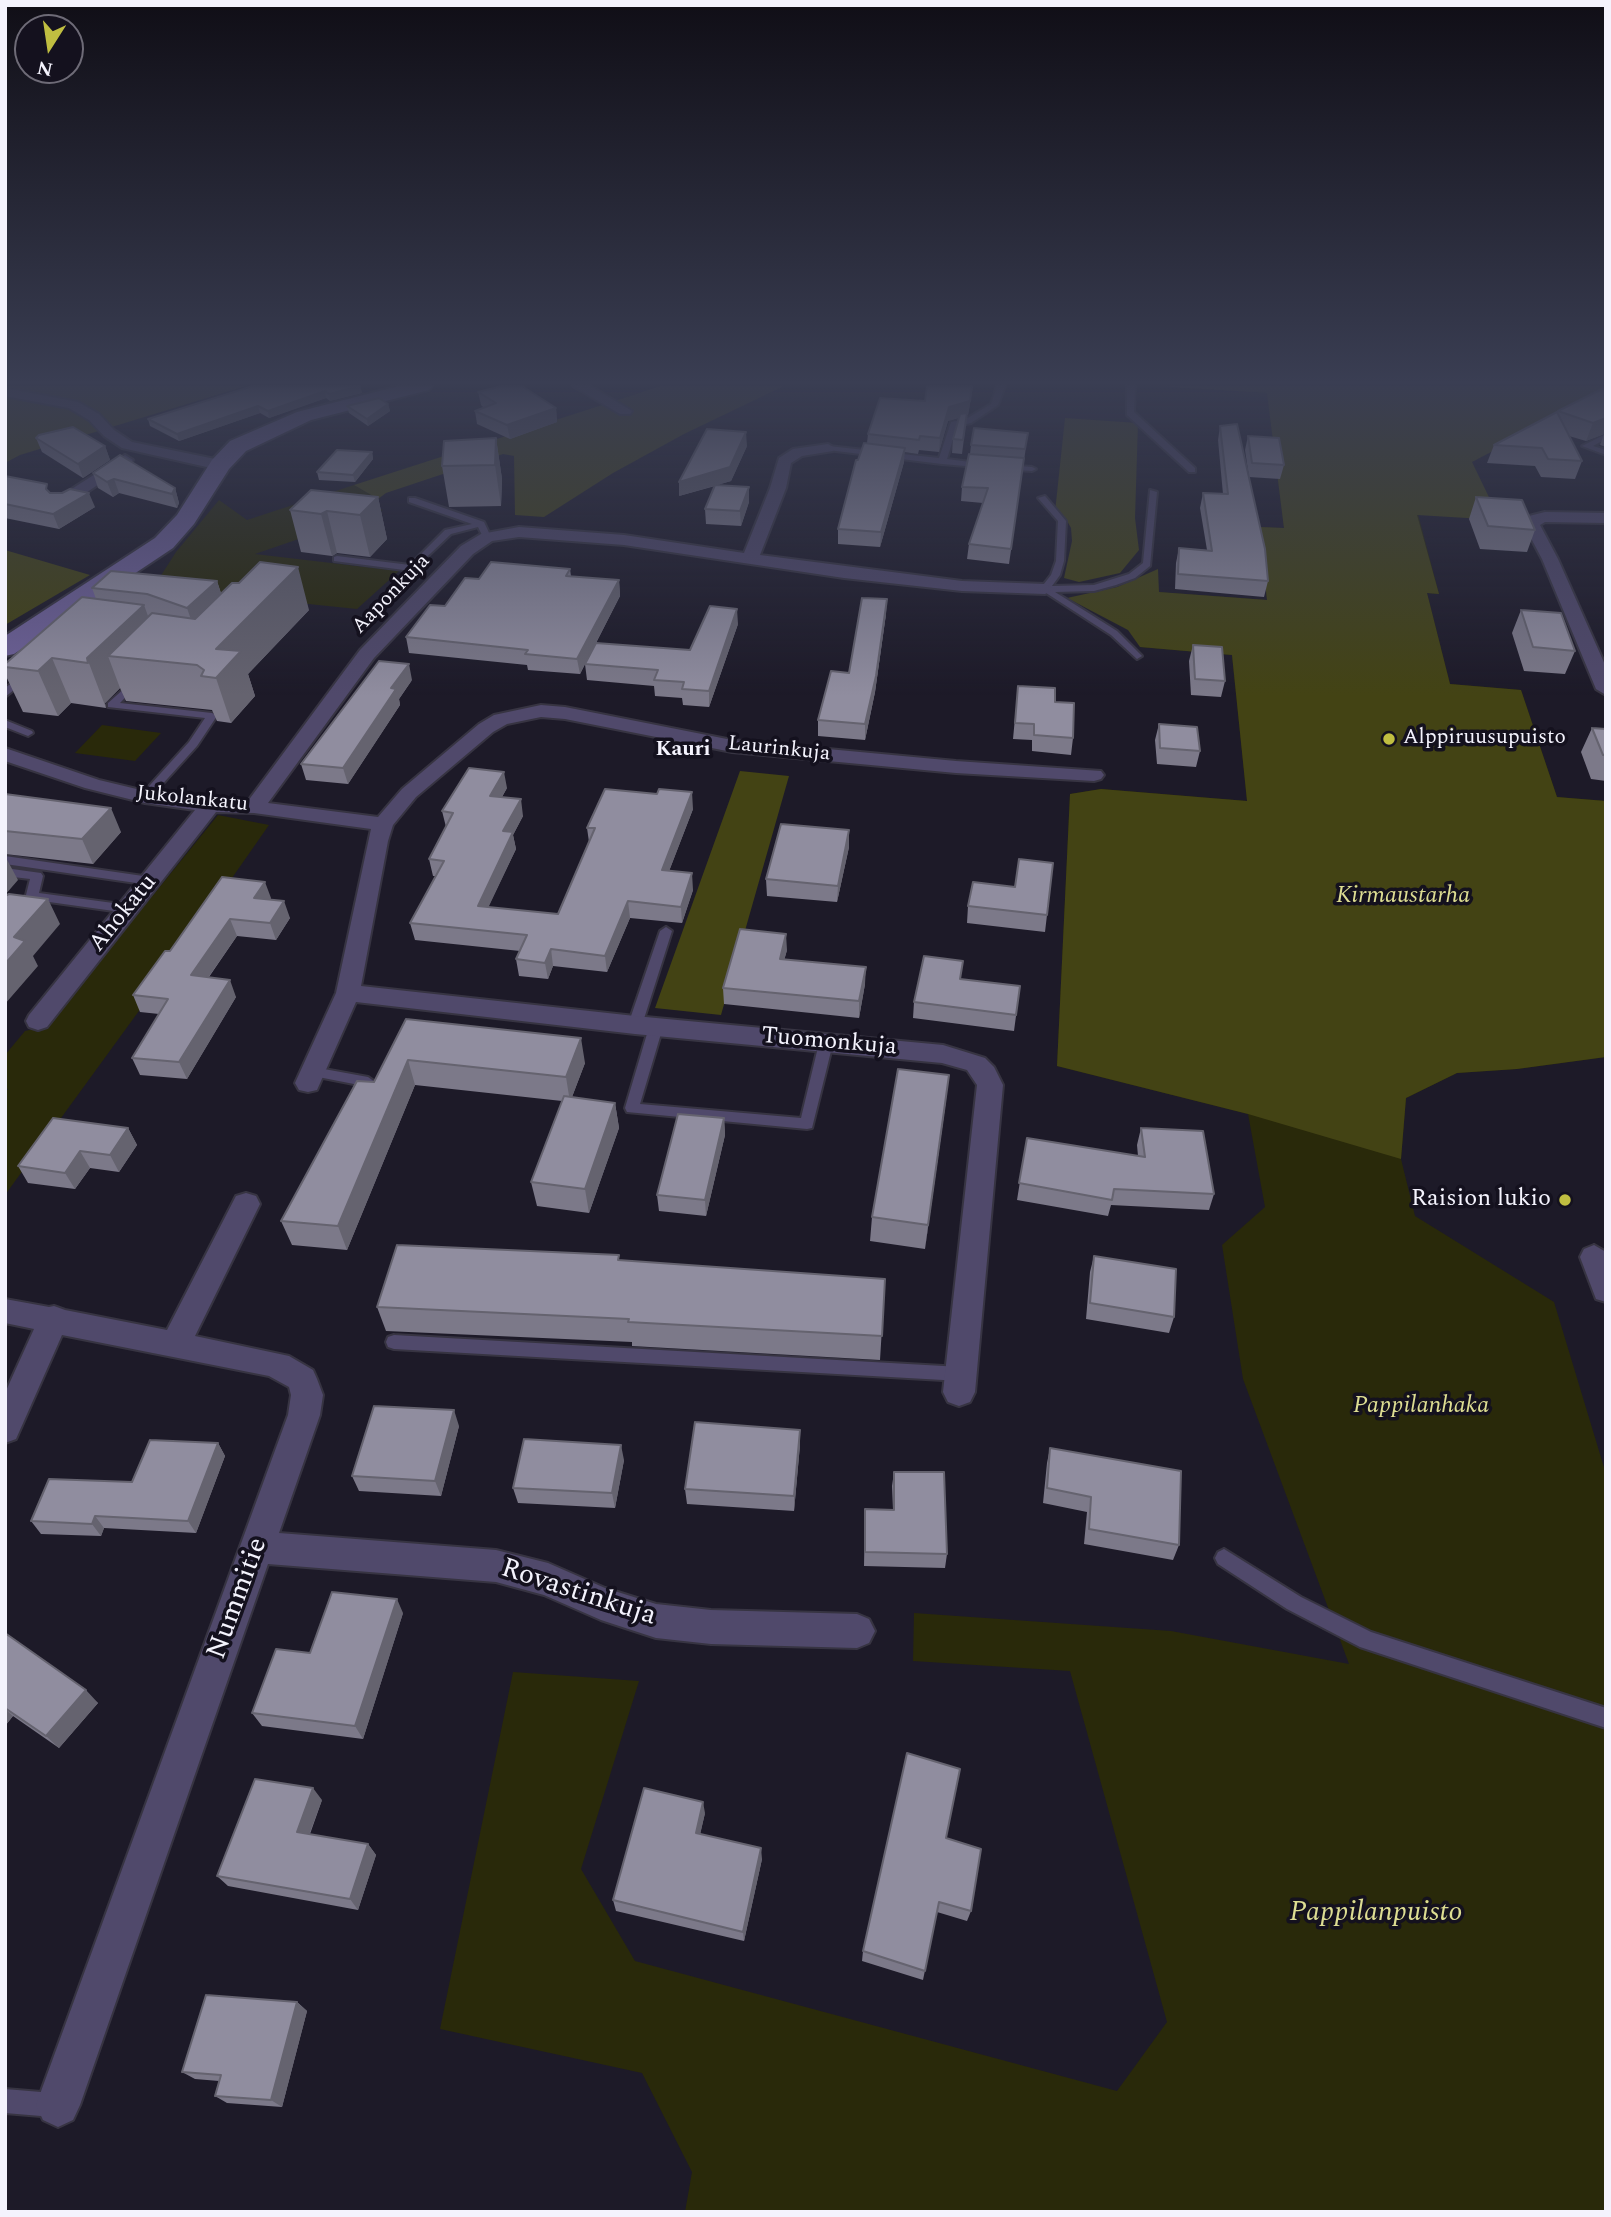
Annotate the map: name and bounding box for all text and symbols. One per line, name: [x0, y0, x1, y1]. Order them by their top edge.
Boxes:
north arrow: [14, 14, 84, 84]
text: N: [34, 52, 56, 84]
street label: Aaponkuja: [348, 550, 436, 640]
place label: Alppiruusupuisto: [1403, 726, 1566, 752]
marker: Alppiruusupuisto: [1381, 731, 1397, 747]
street label: Laurinkuja: [727, 732, 831, 768]
district label: Kauri: [655, 738, 711, 764]
street label: Jukolankatu: [135, 782, 249, 818]
street label: Ahokatu: [84, 869, 164, 959]
park label: Kirmaustarha: [1336, 883, 1470, 911]
street label: Tuomonkuja: [760, 1023, 898, 1063]
place label: Raision lukio: [1411, 1186, 1551, 1214]
marker: Raision lukio: [1557, 1192, 1573, 1208]
park label: Pappilanhaka: [1353, 1393, 1489, 1421]
street label: Nummitie: [201, 1534, 277, 1664]
street label: Rovastinkuja: [496, 1553, 660, 1635]
park label: Pappilanpuisto: [1290, 1898, 1462, 1932]

